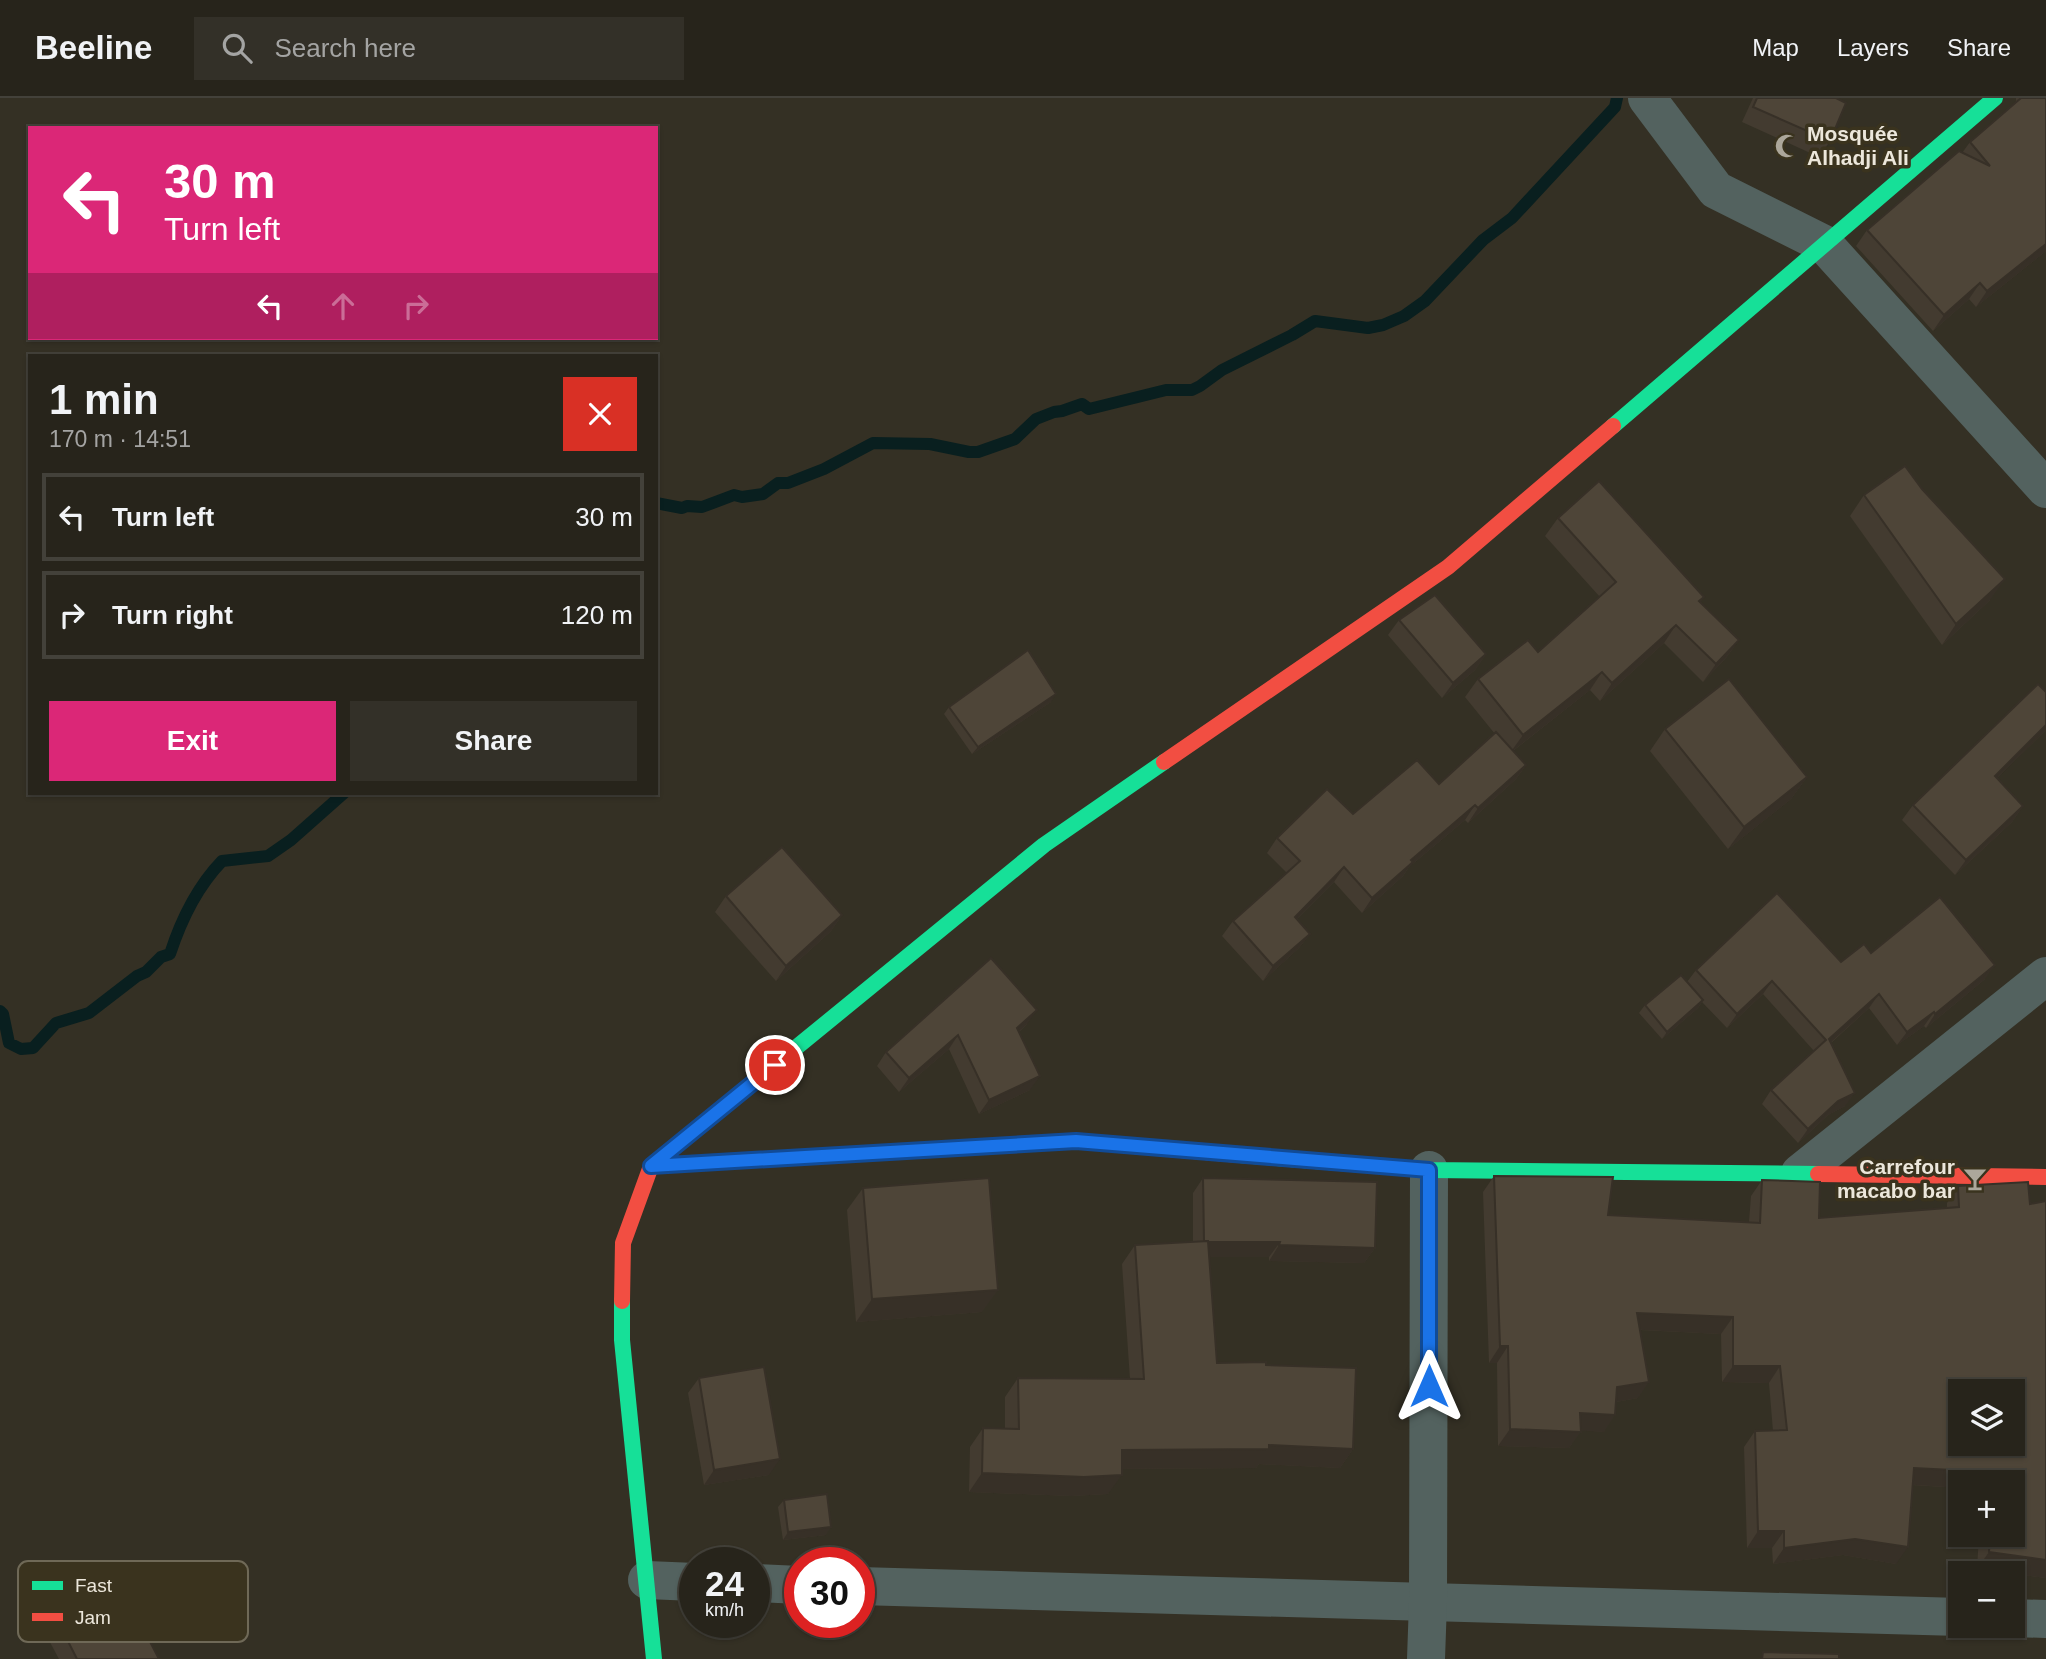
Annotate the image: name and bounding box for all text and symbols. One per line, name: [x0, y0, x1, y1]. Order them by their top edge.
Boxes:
search box: [194, 17, 684, 80]
text: Beeline: [35, 29, 152, 66]
icon: search: [218, 29, 256, 67]
text: Search here: [274, 33, 416, 63]
text: Map: [1752, 34, 1799, 61]
text: Layers: [1837, 34, 1909, 61]
text: Share: [1947, 34, 2011, 61]
place label: Mosquée Alhadji Ali: [1807, 122, 1909, 169]
mosque icon: Mosquée Alhadji Ali: [1773, 132, 1801, 160]
icon: left: [49, 154, 140, 245]
text: 30 m: [164, 154, 276, 208]
text: Turn left: [164, 211, 280, 247]
icon: left: [251, 287, 289, 325]
icon: ahead: [324, 287, 362, 325]
icon: right: [397, 287, 435, 325]
text: 1 min: [49, 376, 159, 423]
button: close: [563, 377, 637, 451]
text: 170 m · 14:51: [49, 426, 191, 452]
icon: left: [53, 498, 91, 536]
text: Turn left: [112, 502, 214, 532]
text: 30 m: [575, 502, 633, 532]
icon: right: [53, 596, 91, 634]
text: Turn right: [112, 600, 233, 630]
text: 120 m: [561, 600, 633, 630]
button: Exit: [49, 701, 336, 781]
button: Share: [350, 701, 637, 781]
pin: [745, 1035, 805, 1095]
icon: arrive: [756, 1046, 794, 1084]
place label: Carrefour macabo bar: [1837, 1155, 1955, 1202]
bar icon: Carrefour macabo bar: [1961, 1165, 1989, 1193]
position arrow: [1392, 1349, 1466, 1423]
map controls: [1948, 1379, 2025, 1638]
button: layers: [1948, 1379, 2025, 1456]
button: +: [1948, 1470, 2025, 1547]
speed limit sign: 30: [784, 1547, 875, 1638]
legend: [18, 1561, 248, 1642]
button: −: [1948, 1561, 2025, 1638]
text: 24: [705, 1564, 744, 1603]
text: Fast: [75, 1575, 113, 1596]
text: km/h: [705, 1600, 744, 1620]
text: Jam: [75, 1607, 111, 1628]

